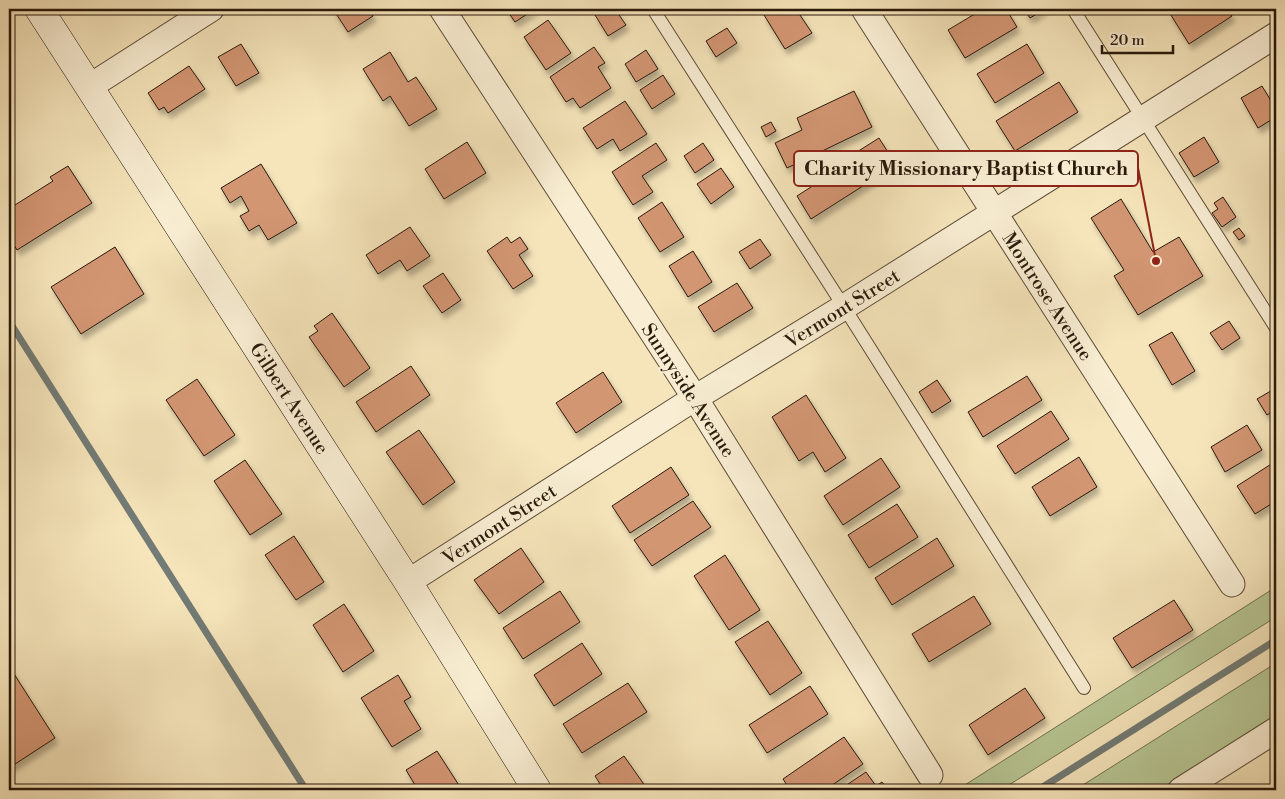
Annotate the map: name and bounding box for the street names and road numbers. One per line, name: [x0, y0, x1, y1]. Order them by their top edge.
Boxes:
street label: Montrose Avenue: [997, 228, 1098, 365]
street label: Vermont Street: [780, 264, 905, 354]
street label: Sunnyside Avenue: [636, 319, 740, 462]
street label: Gilbert Avenue: [244, 338, 334, 459]
street label: Vermont Street: [437, 479, 561, 571]

